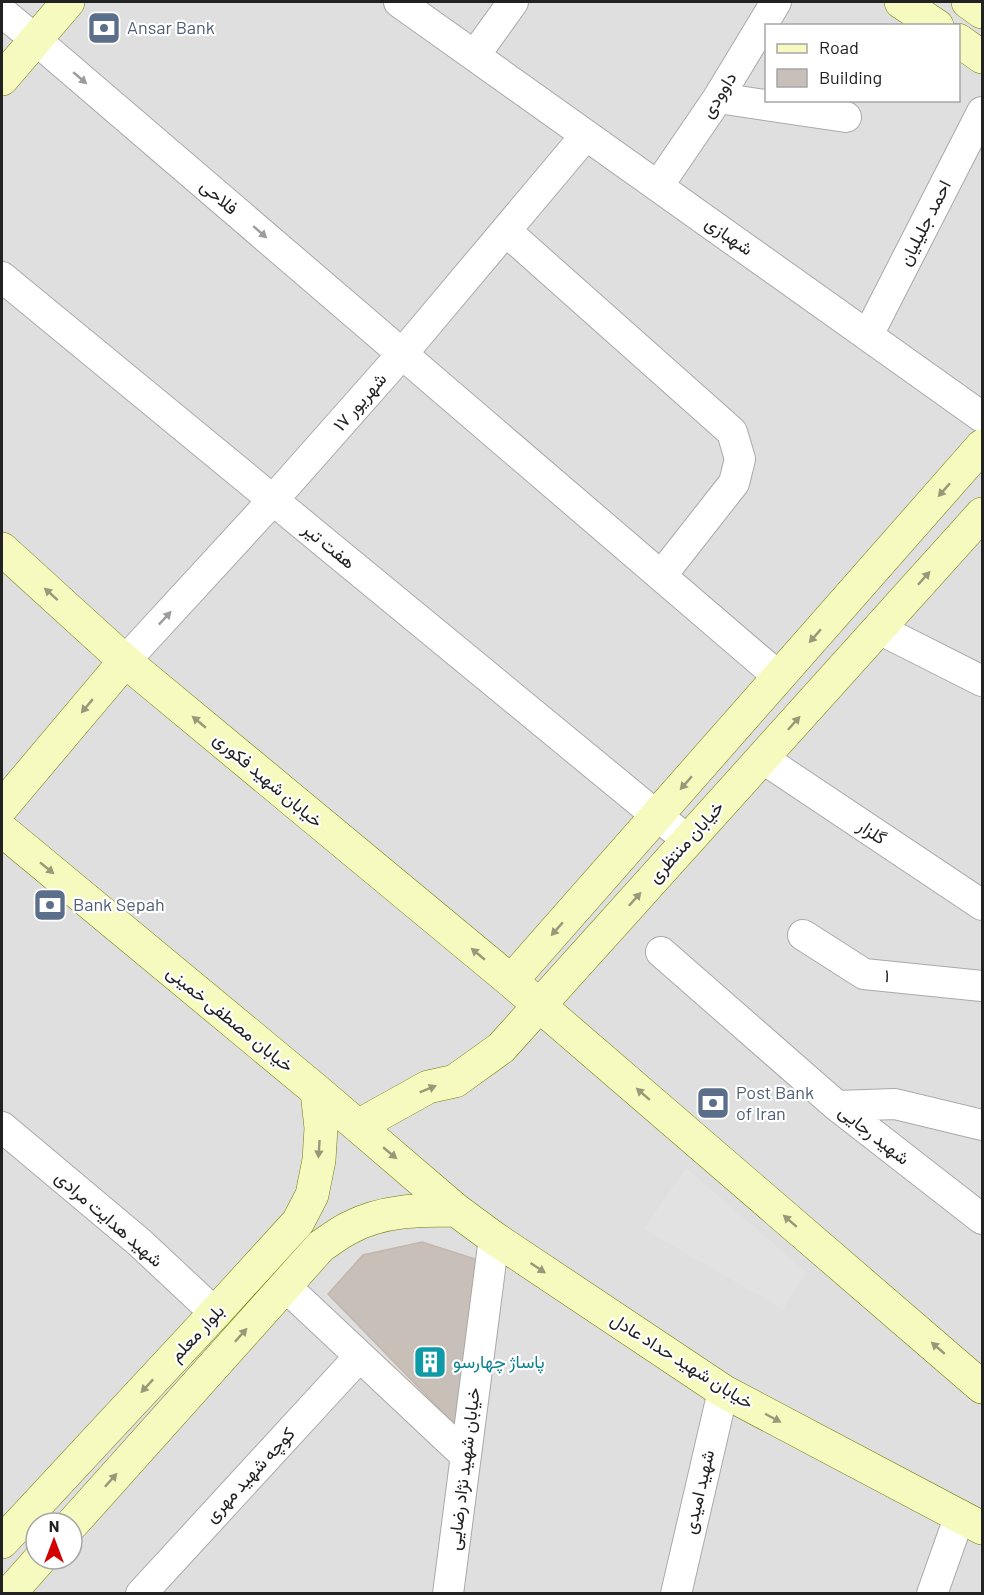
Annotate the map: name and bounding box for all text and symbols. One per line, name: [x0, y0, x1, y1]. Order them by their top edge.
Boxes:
bank icon: Ansar Bank: [86, 10, 122, 46]
place label: Ansar Bank: [127, 16, 215, 38]
legend: [765, 24, 960, 102]
text: Road: [819, 36, 859, 58]
text: Building: [819, 66, 882, 88]
street label: داوودی: [696, 67, 742, 122]
one-way arrow: [72, 71, 87, 84]
street label: فلاحی: [196, 174, 243, 219]
street label: احمد جلیلیان: [893, 176, 955, 269]
street label: شهبازی: [701, 211, 758, 260]
one-way arrow: [252, 225, 267, 238]
street label: ۱۷ شهریور: [328, 368, 391, 436]
one-way arrow: [938, 482, 951, 497]
street label: هفت تیر: [297, 517, 360, 574]
one-way arrow: [917, 571, 931, 586]
one-way arrow: [44, 587, 59, 601]
one-way arrow: [158, 611, 171, 626]
one-way arrow: [809, 628, 822, 643]
one-way arrow: [81, 698, 94, 714]
one-way arrow: [192, 716, 207, 729]
one-way arrow: [787, 716, 800, 731]
street label: خیابان شهید فکوری: [209, 727, 328, 832]
one-way arrow: [680, 775, 693, 790]
street label: خیابان منتظری: [643, 796, 729, 888]
street label: گلزار: [853, 813, 891, 849]
one-way arrow: [39, 861, 55, 874]
bank icon: Bank Sepah: [32, 887, 68, 923]
one-way arrow: [628, 892, 641, 907]
place label: Bank Sepah: [73, 893, 165, 915]
one-way arrow: [551, 921, 564, 936]
one-way arrow: [470, 947, 486, 960]
street label: خیابان مصطفی خمینی: [162, 960, 299, 1077]
street label: ۱: [883, 964, 891, 986]
place label: Post Bank of Iran: [736, 1081, 814, 1124]
one-way arrow: [419, 1084, 437, 1093]
bank icon: Post Bank of Iran: [695, 1085, 731, 1121]
one-way arrow: [636, 1088, 651, 1101]
street label: شهید رجایی: [834, 1100, 915, 1170]
one-way arrow: [315, 1139, 324, 1158]
one-way arrow: [382, 1147, 398, 1160]
street label: شهید هدایت مرادی: [51, 1165, 168, 1272]
one-way arrow: [783, 1214, 798, 1228]
one-way arrow: [530, 1262, 546, 1274]
street label: بلوار معلم: [164, 1299, 230, 1367]
street label: خیابان شهید حداد عادل: [607, 1307, 758, 1414]
one-way arrow: [234, 1328, 247, 1343]
one-way arrow: [930, 1342, 946, 1355]
building icon: پاساژ چهارسو: [412, 1344, 448, 1380]
place label: پاساژ چهارسو: [453, 1350, 545, 1374]
one-way arrow: [141, 1378, 154, 1393]
street label: خیابان شهید نژاد رضایی: [442, 1386, 485, 1552]
one-way arrow: [765, 1413, 782, 1422]
street label: کوچه شهید مهری: [200, 1422, 300, 1528]
street label: شهید امیدی: [678, 1448, 719, 1536]
one-way arrow: [104, 1473, 117, 1488]
north arrow: [24, 1511, 84, 1571]
text: N: [49, 1516, 59, 1535]

